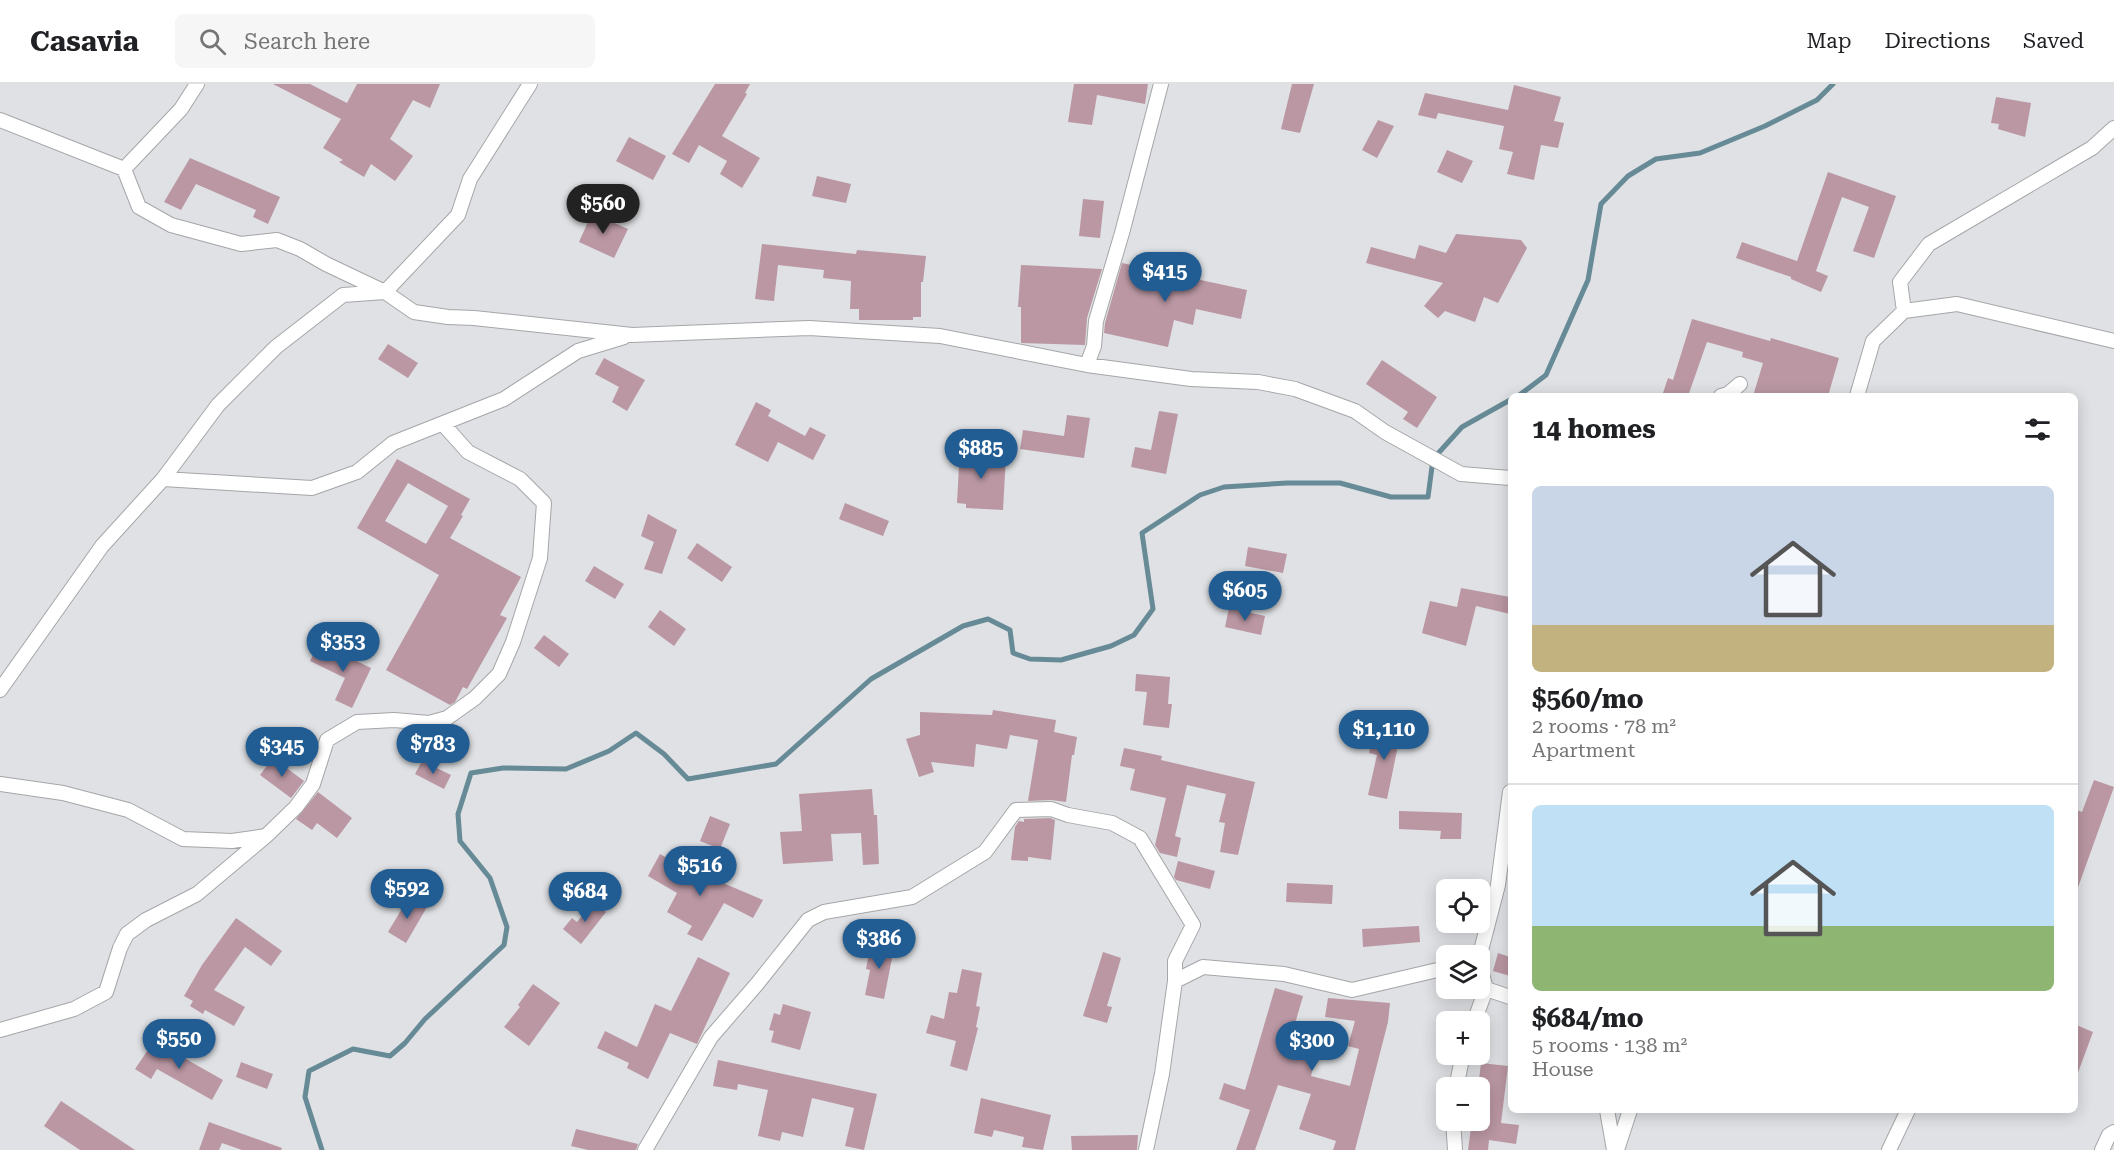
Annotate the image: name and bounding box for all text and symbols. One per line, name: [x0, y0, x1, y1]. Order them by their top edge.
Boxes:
search box: [175, 14, 595, 68]
text: Casavia: [30, 25, 139, 58]
icon: search: [196, 25, 229, 58]
text: Search here: [244, 29, 370, 54]
text: Map: [1807, 29, 1851, 53]
text: Directions: [1884, 29, 1990, 53]
text: Saved: [2023, 29, 2084, 53]
pin: $560: [567, 184, 639, 235]
text: $560: [581, 191, 625, 215]
pin: $415: [1129, 252, 1201, 303]
text: $415: [1143, 259, 1187, 283]
icon: filters: [2021, 413, 2054, 446]
text: 14 homes: [1532, 414, 1656, 444]
pin: $885: [945, 429, 1017, 480]
text: $885: [959, 436, 1003, 460]
icon: home: [1739, 525, 1847, 633]
pin: $605: [1209, 571, 1281, 622]
text: $605: [1223, 578, 1267, 602]
pin: $353: [307, 622, 379, 673]
text: $353: [321, 629, 365, 653]
text: $560/mo: [1532, 684, 1644, 714]
pin: $1,110: [1335, 710, 1433, 761]
text: 2 rooms · 78 m²: [1532, 714, 1676, 738]
text: $1,110: [1353, 717, 1415, 741]
pin: $783: [397, 724, 469, 775]
pin: $345: [246, 727, 318, 778]
text: $783: [411, 731, 455, 755]
text: $345: [260, 734, 304, 758]
text: Apartment: [1532, 738, 1635, 762]
icon: home: [1739, 844, 1847, 952]
pin: $516: [664, 846, 736, 897]
text: $516: [678, 853, 722, 877]
pin: $592: [371, 869, 443, 920]
pin: $684: [549, 872, 621, 923]
text: $592: [385, 876, 429, 900]
text: $684: [563, 879, 607, 903]
map controls: [1436, 879, 1490, 1131]
button: locate: [1436, 879, 1490, 933]
pin: $386: [843, 919, 915, 970]
text: $386: [857, 926, 901, 950]
button: layers: [1436, 945, 1490, 999]
text: $684/mo: [1532, 1003, 1644, 1033]
button: +: [1436, 1011, 1490, 1065]
pin: $550: [143, 1019, 215, 1070]
pin: $300: [1276, 1021, 1348, 1072]
text: $550: [157, 1026, 201, 1050]
text: $300: [1290, 1028, 1334, 1052]
text: 5 rooms · 138 m²: [1532, 1033, 1687, 1057]
text: House: [1532, 1057, 1594, 1081]
button: −: [1436, 1077, 1490, 1131]

